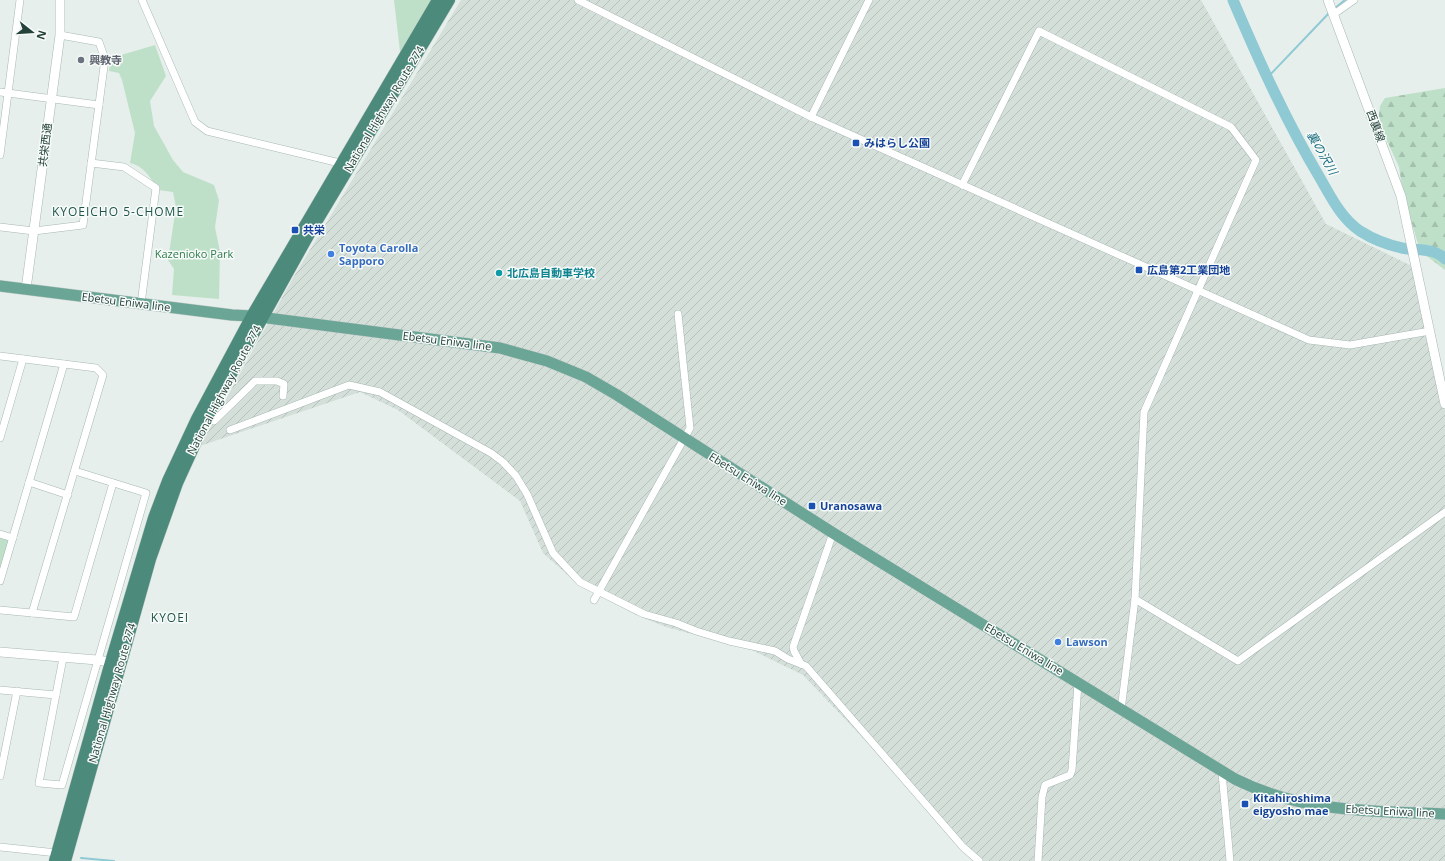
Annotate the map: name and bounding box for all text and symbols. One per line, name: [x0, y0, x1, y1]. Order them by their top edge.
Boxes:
north arrow: [12, 12, 52, 52]
text: N: [34, 29, 51, 42]
street label: National Highway Route 274: [340, 42, 428, 175]
place label: 興教寺: [89, 52, 122, 67]
marker: 興教寺: [76, 55, 86, 65]
street label: 西裏線: [1364, 108, 1389, 144]
street label: 共栄西通: [34, 122, 55, 168]
water label: 裏の沢川: [1303, 128, 1343, 180]
place label: みはらし公園: [864, 135, 930, 150]
marker: みはらし公園: [851, 138, 861, 148]
district label: KYOEICHO 5-CHOME: [52, 203, 184, 220]
place label: 共栄: [303, 222, 325, 237]
marker: 共栄: [290, 225, 300, 235]
place label: Toyota Carolla Sapporo: [339, 240, 418, 268]
park label: Kazenioko Park: [155, 246, 234, 261]
marker: Toyota Carolla Sapporo: [326, 249, 336, 259]
place label: 広島第2工業団地: [1147, 262, 1230, 277]
place label: 北広島自動車学校: [507, 265, 595, 280]
marker: 広島第2工業団地: [1134, 265, 1144, 275]
marker: 北広島自動車学校: [494, 268, 504, 278]
street label: Ebetsu Eniwa line: [81, 289, 171, 314]
street label: National Highway Route 274: [183, 322, 264, 457]
street label: Ebetsu Eniwa line: [402, 328, 492, 353]
street label: Ebetsu Eniwa line: [706, 449, 790, 509]
place label: Uranosawa: [820, 498, 882, 513]
marker: Uranosawa: [807, 501, 817, 511]
district label: KYOEI: [151, 609, 189, 626]
street label: Ebetsu Eniwa line: [982, 619, 1066, 678]
street label: National Highway Route 274: [84, 621, 139, 765]
place label: Lawson: [1066, 634, 1108, 649]
marker: Lawson: [1053, 637, 1063, 647]
place label: Kitahiroshima eigyosho mae: [1253, 790, 1331, 818]
marker: Kitahiroshima eigyosho mae: [1240, 799, 1250, 809]
street label: Ebetsu Eniwa line: [1345, 801, 1435, 820]

